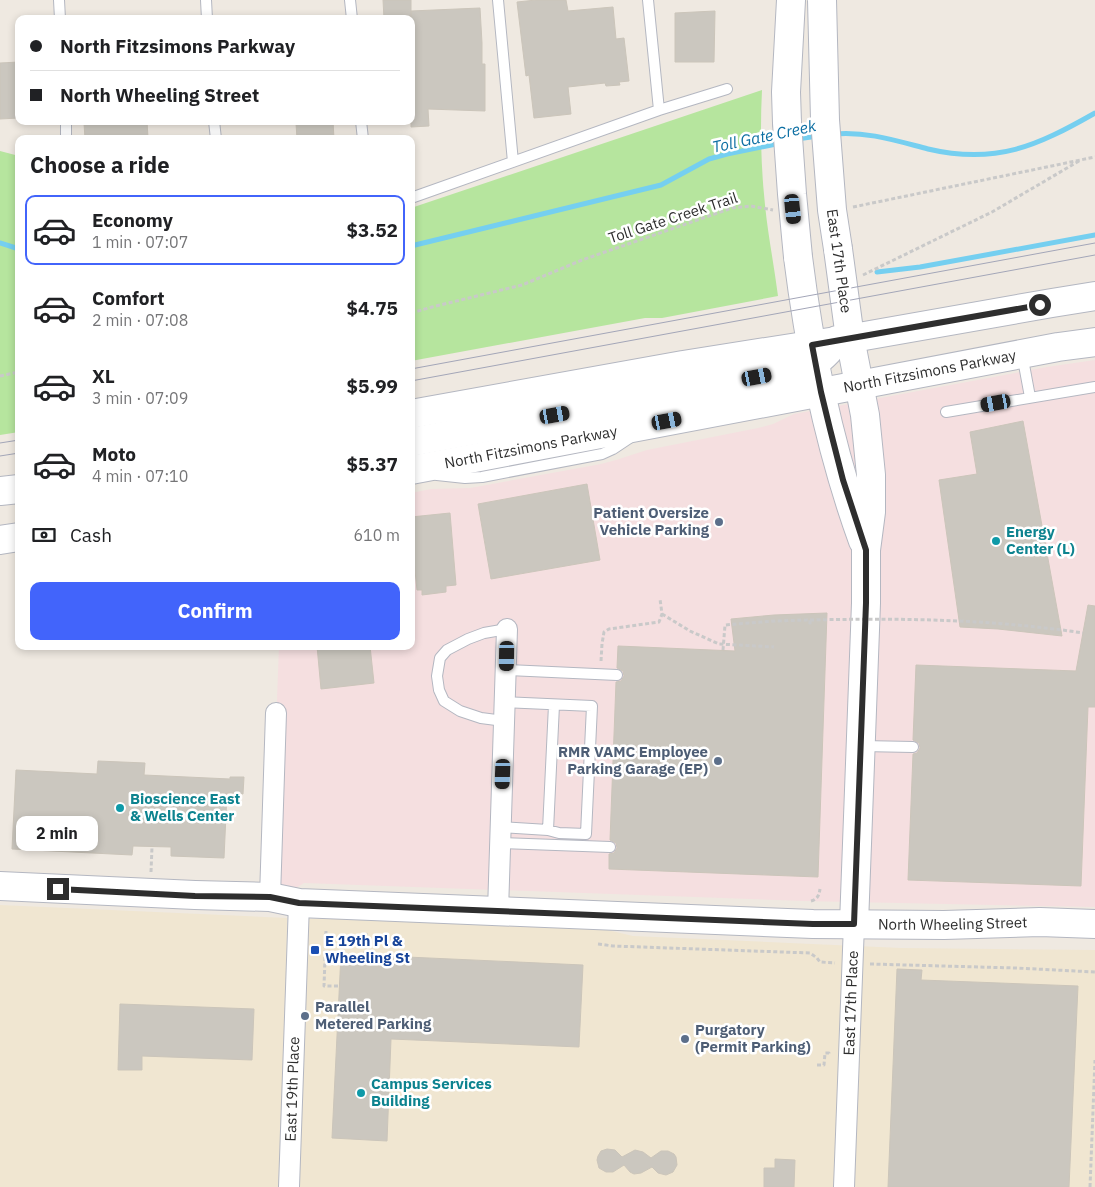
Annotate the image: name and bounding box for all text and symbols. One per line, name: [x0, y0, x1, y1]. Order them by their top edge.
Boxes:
text: North Fitzsimons Parkway: [60, 34, 295, 58]
text: North Wheeling Street: [60, 83, 259, 107]
water label: Toll Gate Creek: [710, 115, 818, 157]
text: Choose a ride: [30, 150, 170, 179]
street label: Toll Gate Creek Trail: [606, 188, 740, 247]
car: [783, 193, 802, 225]
icon: car: [32, 208, 77, 253]
text: Economy: [92, 208, 173, 232]
street label: East 17th Place: [823, 208, 856, 314]
text: $3.52: [346, 218, 398, 242]
text: 1 min · 07:07: [92, 232, 188, 252]
icon: car: [32, 286, 77, 331]
text: Comfort: [92, 286, 165, 310]
route start: [1029, 294, 1051, 316]
text: $4.75: [346, 296, 398, 320]
text: 2 min · 07:08: [92, 310, 188, 330]
street label: North Fitzsimons Parkway: [842, 345, 1018, 397]
icon: car: [32, 364, 77, 409]
text: XL: [92, 364, 115, 388]
car: [740, 367, 773, 387]
text: $5.99: [346, 374, 398, 398]
text: 3 min · 07:09: [92, 388, 188, 408]
car: [979, 393, 1012, 413]
car: [538, 405, 571, 425]
car: [650, 411, 683, 431]
street label: North Fitzsimons Parkway: [443, 421, 619, 472]
icon: car: [32, 442, 77, 487]
text: Moto: [92, 442, 136, 466]
text: $5.37: [346, 452, 398, 476]
text: 4 min · 07:10: [92, 466, 188, 486]
place label: Patient Oversize Vehicle Parking: [593, 503, 710, 539]
marker: Patient Oversize Vehicle Parking: [713, 516, 725, 528]
icon: cash: [30, 521, 58, 549]
place label: Energy Center (L): [1006, 522, 1075, 558]
text: Cash: [70, 523, 112, 547]
text: 610 m: [353, 525, 400, 545]
marker: Energy Center (L): [990, 535, 1002, 547]
button: Confirm: [30, 582, 400, 640]
car: [499, 641, 514, 671]
place label: RMR VAMC Employee Parking Garage (EP): [558, 742, 708, 778]
marker: RMR VAMC Employee Parking Garage (EP): [712, 755, 724, 767]
car: [494, 759, 511, 789]
place label: Bioscience East & Wells Center: [130, 789, 240, 825]
marker: Bioscience East & Wells Center: [114, 802, 126, 814]
callout: 2 min: [17, 816, 99, 852]
text: 2 min: [36, 823, 78, 843]
route end: [47, 878, 69, 900]
street label: North Wheeling Street: [878, 912, 1028, 934]
place label: E 19th Pl & Wheeling St: [325, 931, 410, 967]
marker: E 19th Pl & Wheeling St: [309, 944, 321, 956]
street label: East 17th Place: [839, 950, 862, 1056]
place label: Parallel Metered Parking: [315, 997, 432, 1033]
marker: Parallel Metered Parking: [299, 1010, 311, 1022]
place label: Purgatory (Permit Parking): [695, 1020, 811, 1056]
marker: Purgatory (Permit Parking): [679, 1033, 691, 1045]
street label: East 19th Place: [281, 1036, 303, 1142]
place label: Campus Services Building: [371, 1074, 492, 1110]
marker: Campus Services Building: [355, 1087, 367, 1099]

